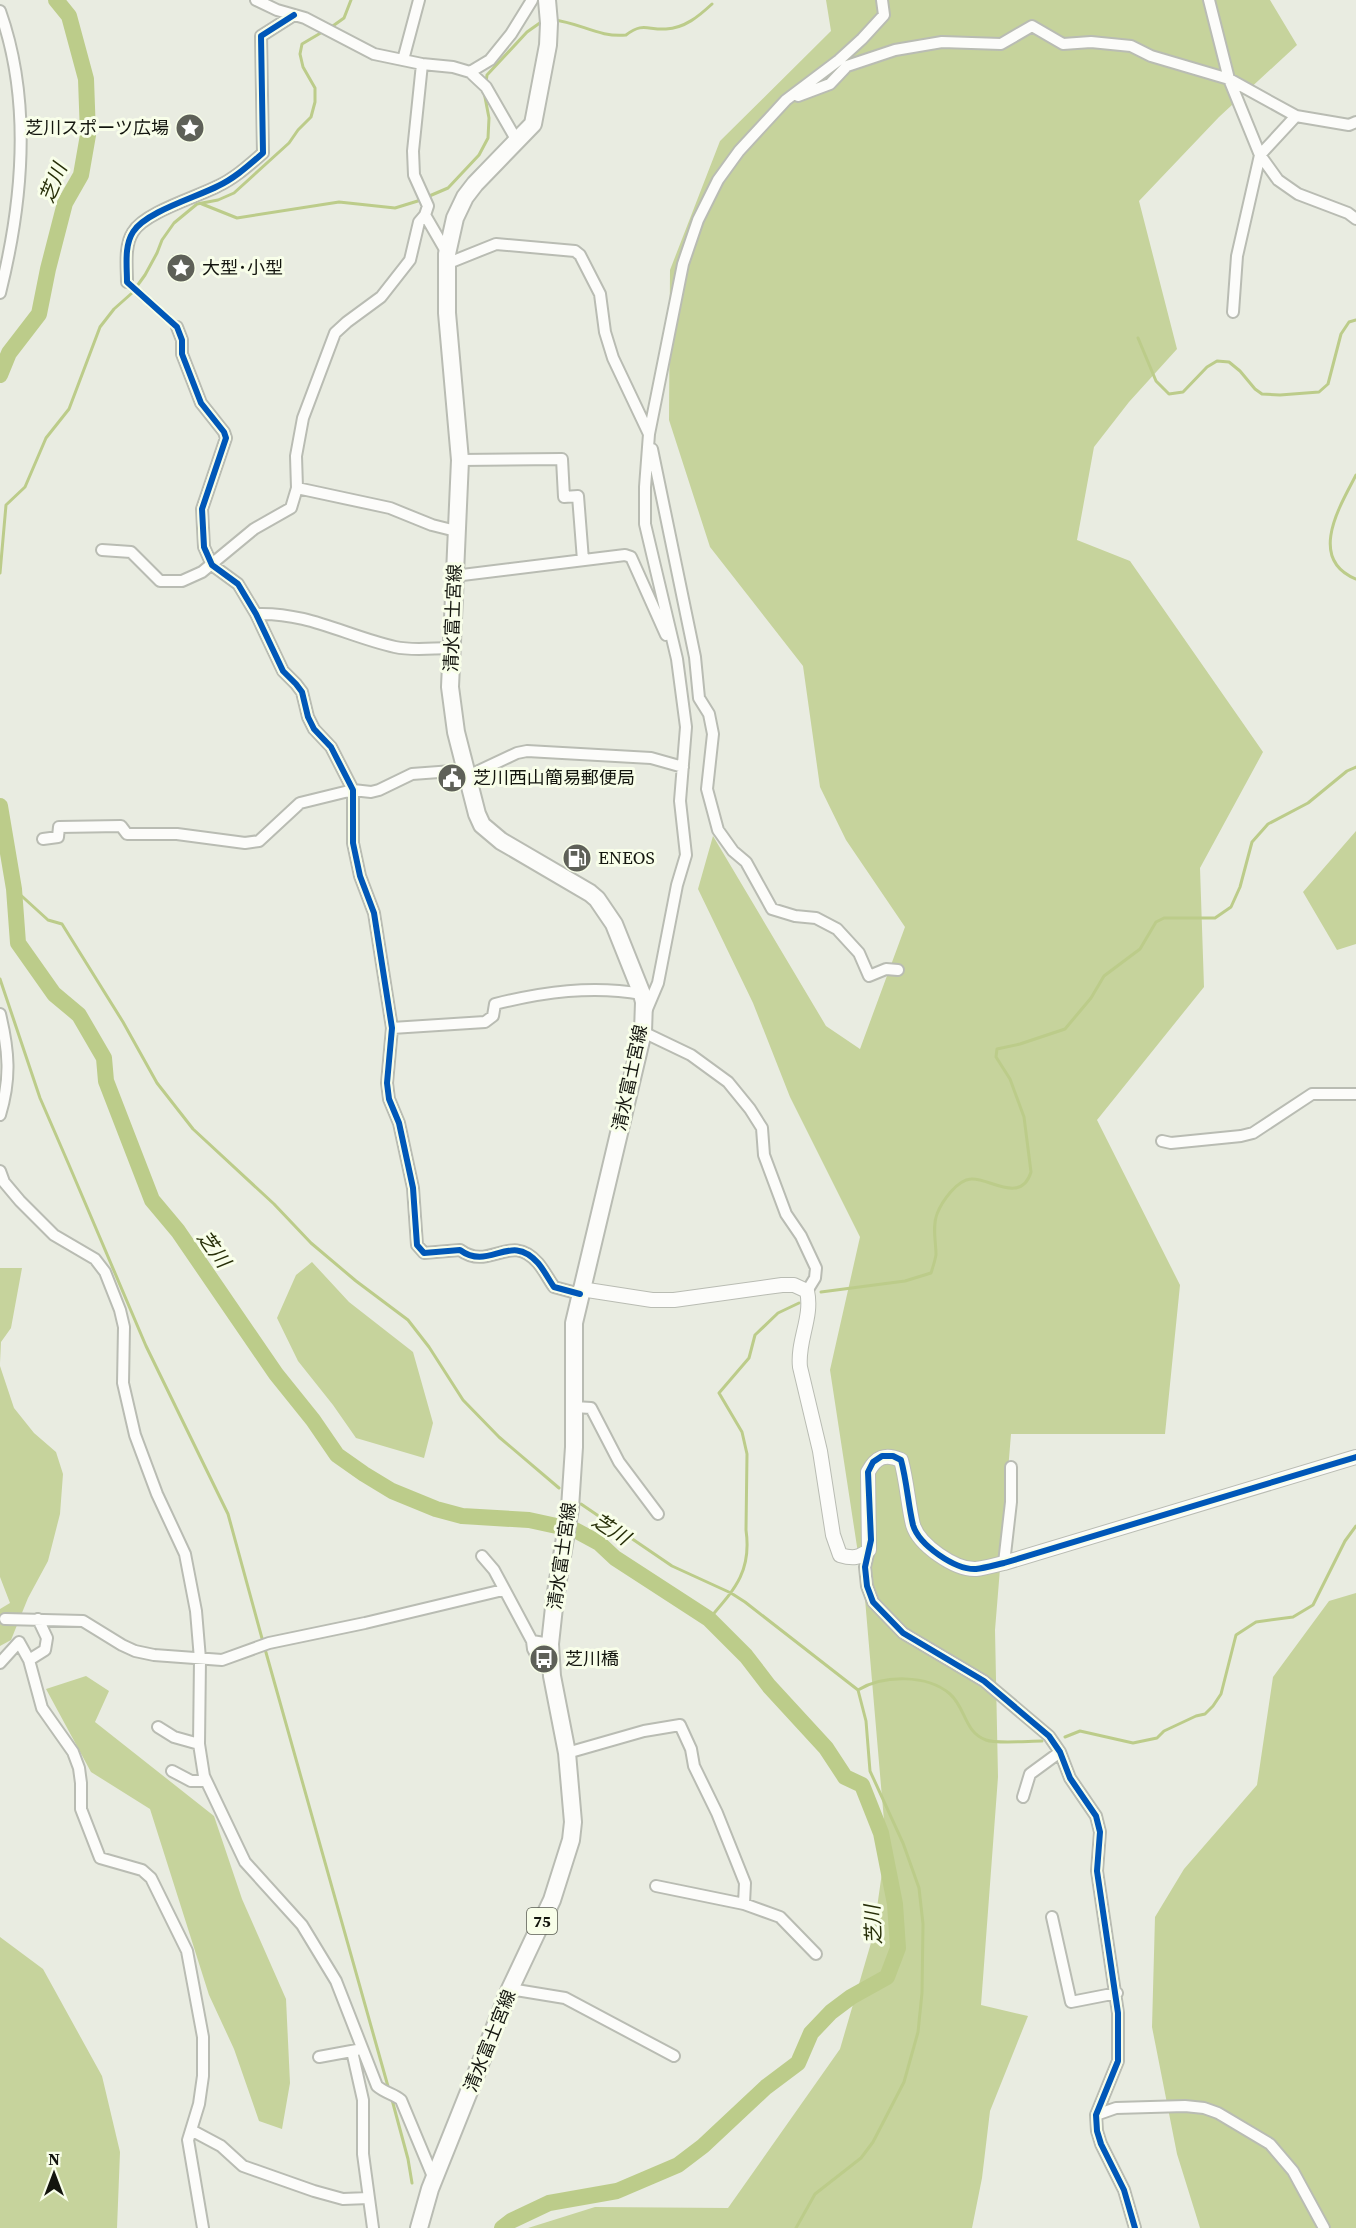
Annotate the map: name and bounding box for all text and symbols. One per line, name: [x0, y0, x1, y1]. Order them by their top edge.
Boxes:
place icon: 芝川スポーツ広場: [174, 112, 206, 144]
place label: 芝川スポーツ広場: [25, 115, 169, 140]
water label: 芝川: [33, 157, 74, 207]
place icon: 大型･小型: [165, 252, 197, 284]
place label: 大型･小型: [202, 255, 283, 280]
street label: 清水富士宮線: [438, 564, 467, 672]
public building icon: 芝川西山簡易郵便局: [436, 762, 468, 794]
place label: 芝川西山簡易郵便局: [473, 765, 635, 790]
fuel station icon: ENEOS: [561, 842, 593, 874]
place label: ENEOS: [598, 845, 655, 870]
street label: 清水富士宮線: [606, 1022, 653, 1133]
water label: 芝川: [191, 1225, 238, 1275]
street label: 清水富士宮線: [542, 1501, 581, 1611]
water label: 芝川: [587, 1506, 637, 1553]
bus stop icon: 芝川橋: [528, 1643, 560, 1675]
place label: 芝川橋: [565, 1646, 619, 1671]
water label: 芝川: [858, 1902, 888, 1946]
road number: 75: [527, 1908, 557, 1934]
street label: 清水富士宮線: [458, 1986, 521, 2096]
north arrow: [24, 2144, 84, 2204]
text: N: [48, 2148, 60, 2170]

